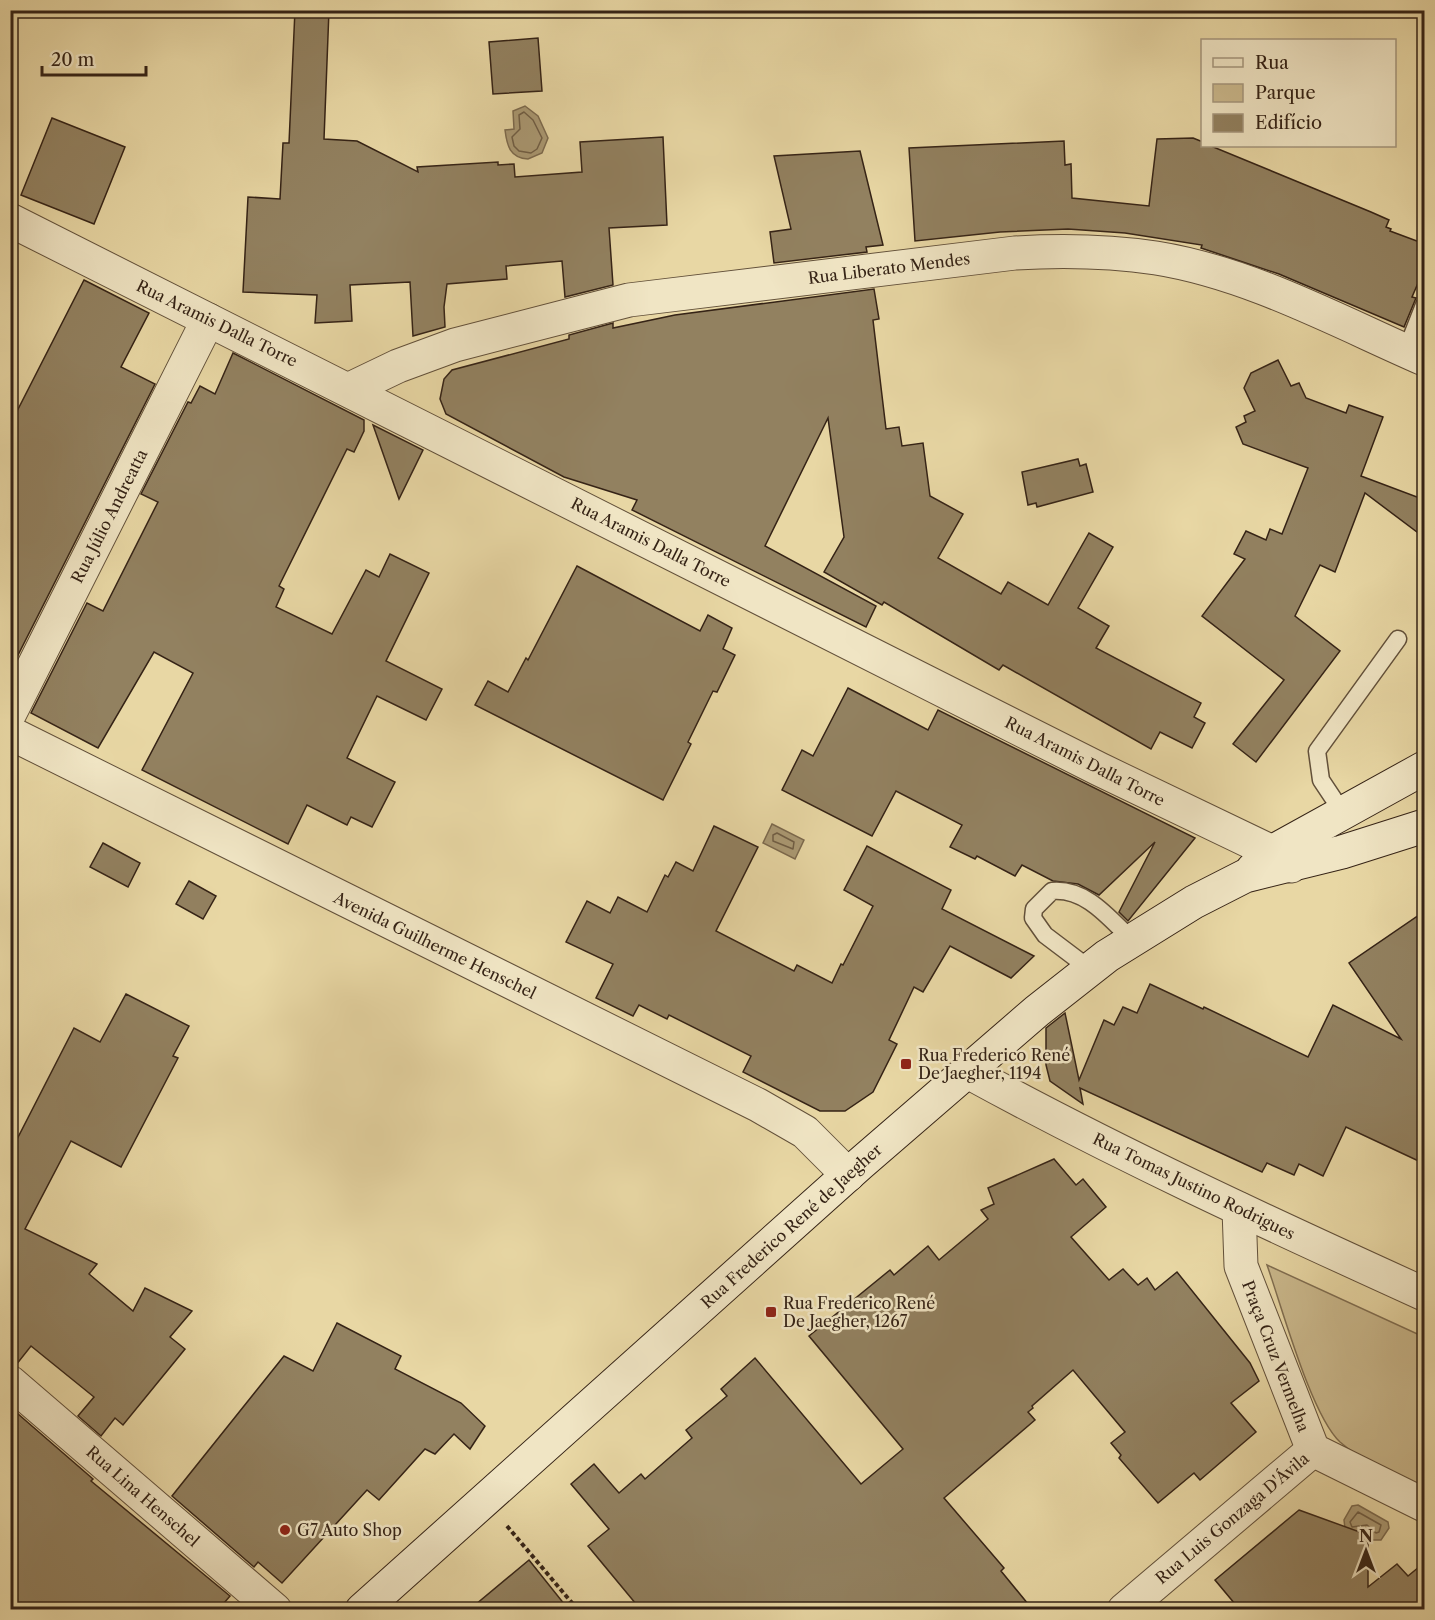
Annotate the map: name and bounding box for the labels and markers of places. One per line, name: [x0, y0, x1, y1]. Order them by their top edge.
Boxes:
place label: Rua Frederico René De Jaegher, 1194: [918, 1045, 1070, 1083]
marker: Rua Frederico René De Jaegher, 1194: [899, 1057, 913, 1071]
place label: Rua Frederico René De Jaegher, 1267: [783, 1293, 935, 1331]
marker: Rua Frederico René De Jaegher, 1267: [764, 1305, 778, 1319]
place label: G7 Auto Shop: [297, 1520, 402, 1540]
marker: G7 Auto Shop: [278, 1523, 292, 1537]

